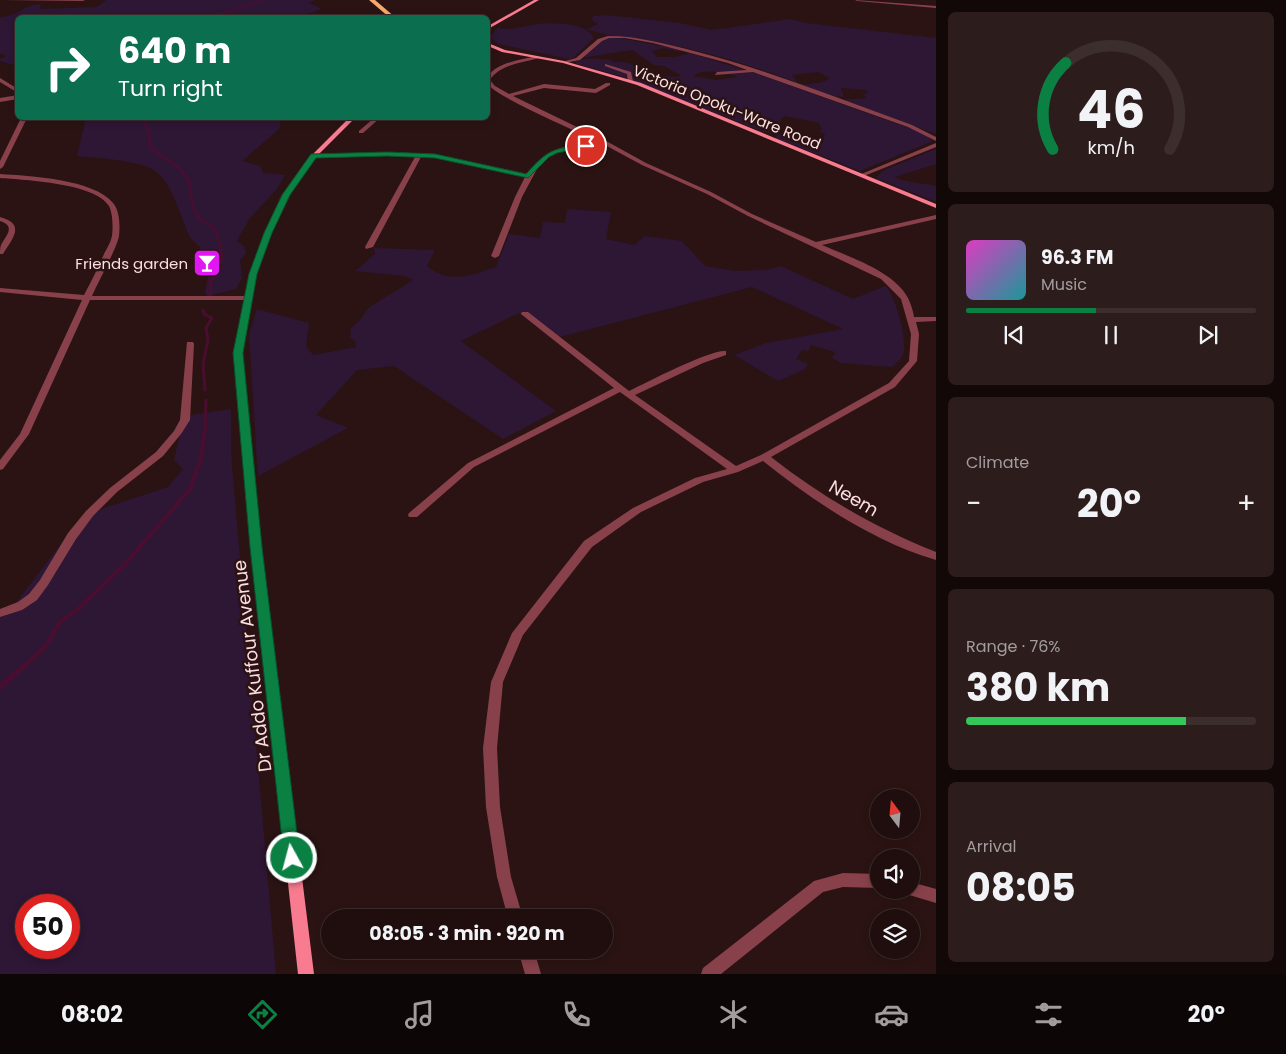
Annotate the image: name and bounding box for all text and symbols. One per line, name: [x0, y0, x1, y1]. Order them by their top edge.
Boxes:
text: 640 m: [118, 26, 231, 75]
icon: right: [35, 35, 100, 100]
street label: Victoria Opoku-Ware Road: [630, 60, 824, 154]
text: Turn right: [118, 73, 223, 104]
text: 46: [1077, 73, 1145, 146]
pin: [565, 125, 607, 167]
icon: arrive: [572, 132, 600, 160]
text: km/h: [1087, 135, 1135, 160]
text: 96.3 FM: [1041, 244, 1114, 271]
bar icon: Friends garden: [192, 248, 222, 278]
place label: Friends garden: [75, 253, 188, 274]
text: Music: [1041, 273, 1087, 296]
icon: previous: [1000, 321, 1028, 349]
icon: pause: [1097, 321, 1125, 349]
icon: next: [1194, 321, 1222, 349]
text: Climate: [966, 451, 1029, 474]
street label: Neem: [825, 474, 883, 522]
text: 20°: [1077, 477, 1141, 530]
text: −: [966, 484, 981, 523]
text: +: [1237, 484, 1256, 523]
street label: Dr Addo Kuffour Avenue: [227, 559, 277, 773]
text: Range · 76%: [966, 635, 1061, 658]
text: 380 km: [966, 661, 1110, 714]
north arrow: [870, 789, 920, 839]
map controls: [870, 789, 920, 959]
position arrow: [265, 831, 317, 883]
text: Arrival: [966, 835, 1016, 858]
button: sound: [870, 849, 920, 899]
text: 08:05: [966, 861, 1076, 914]
speed limit sign: 50: [15, 894, 80, 959]
button: layers: [870, 909, 920, 959]
text: 08:05 · 3 min · 920 m: [369, 920, 565, 947]
icon: directions: [245, 997, 280, 1032]
icon: music: [402, 997, 437, 1032]
icon: phone: [559, 997, 594, 1032]
icon: climate: [716, 997, 751, 1032]
icon: car: [874, 997, 909, 1032]
icon: filters: [1031, 997, 1066, 1032]
text: 08:02: [61, 999, 123, 1030]
text: 20°: [1188, 999, 1225, 1030]

